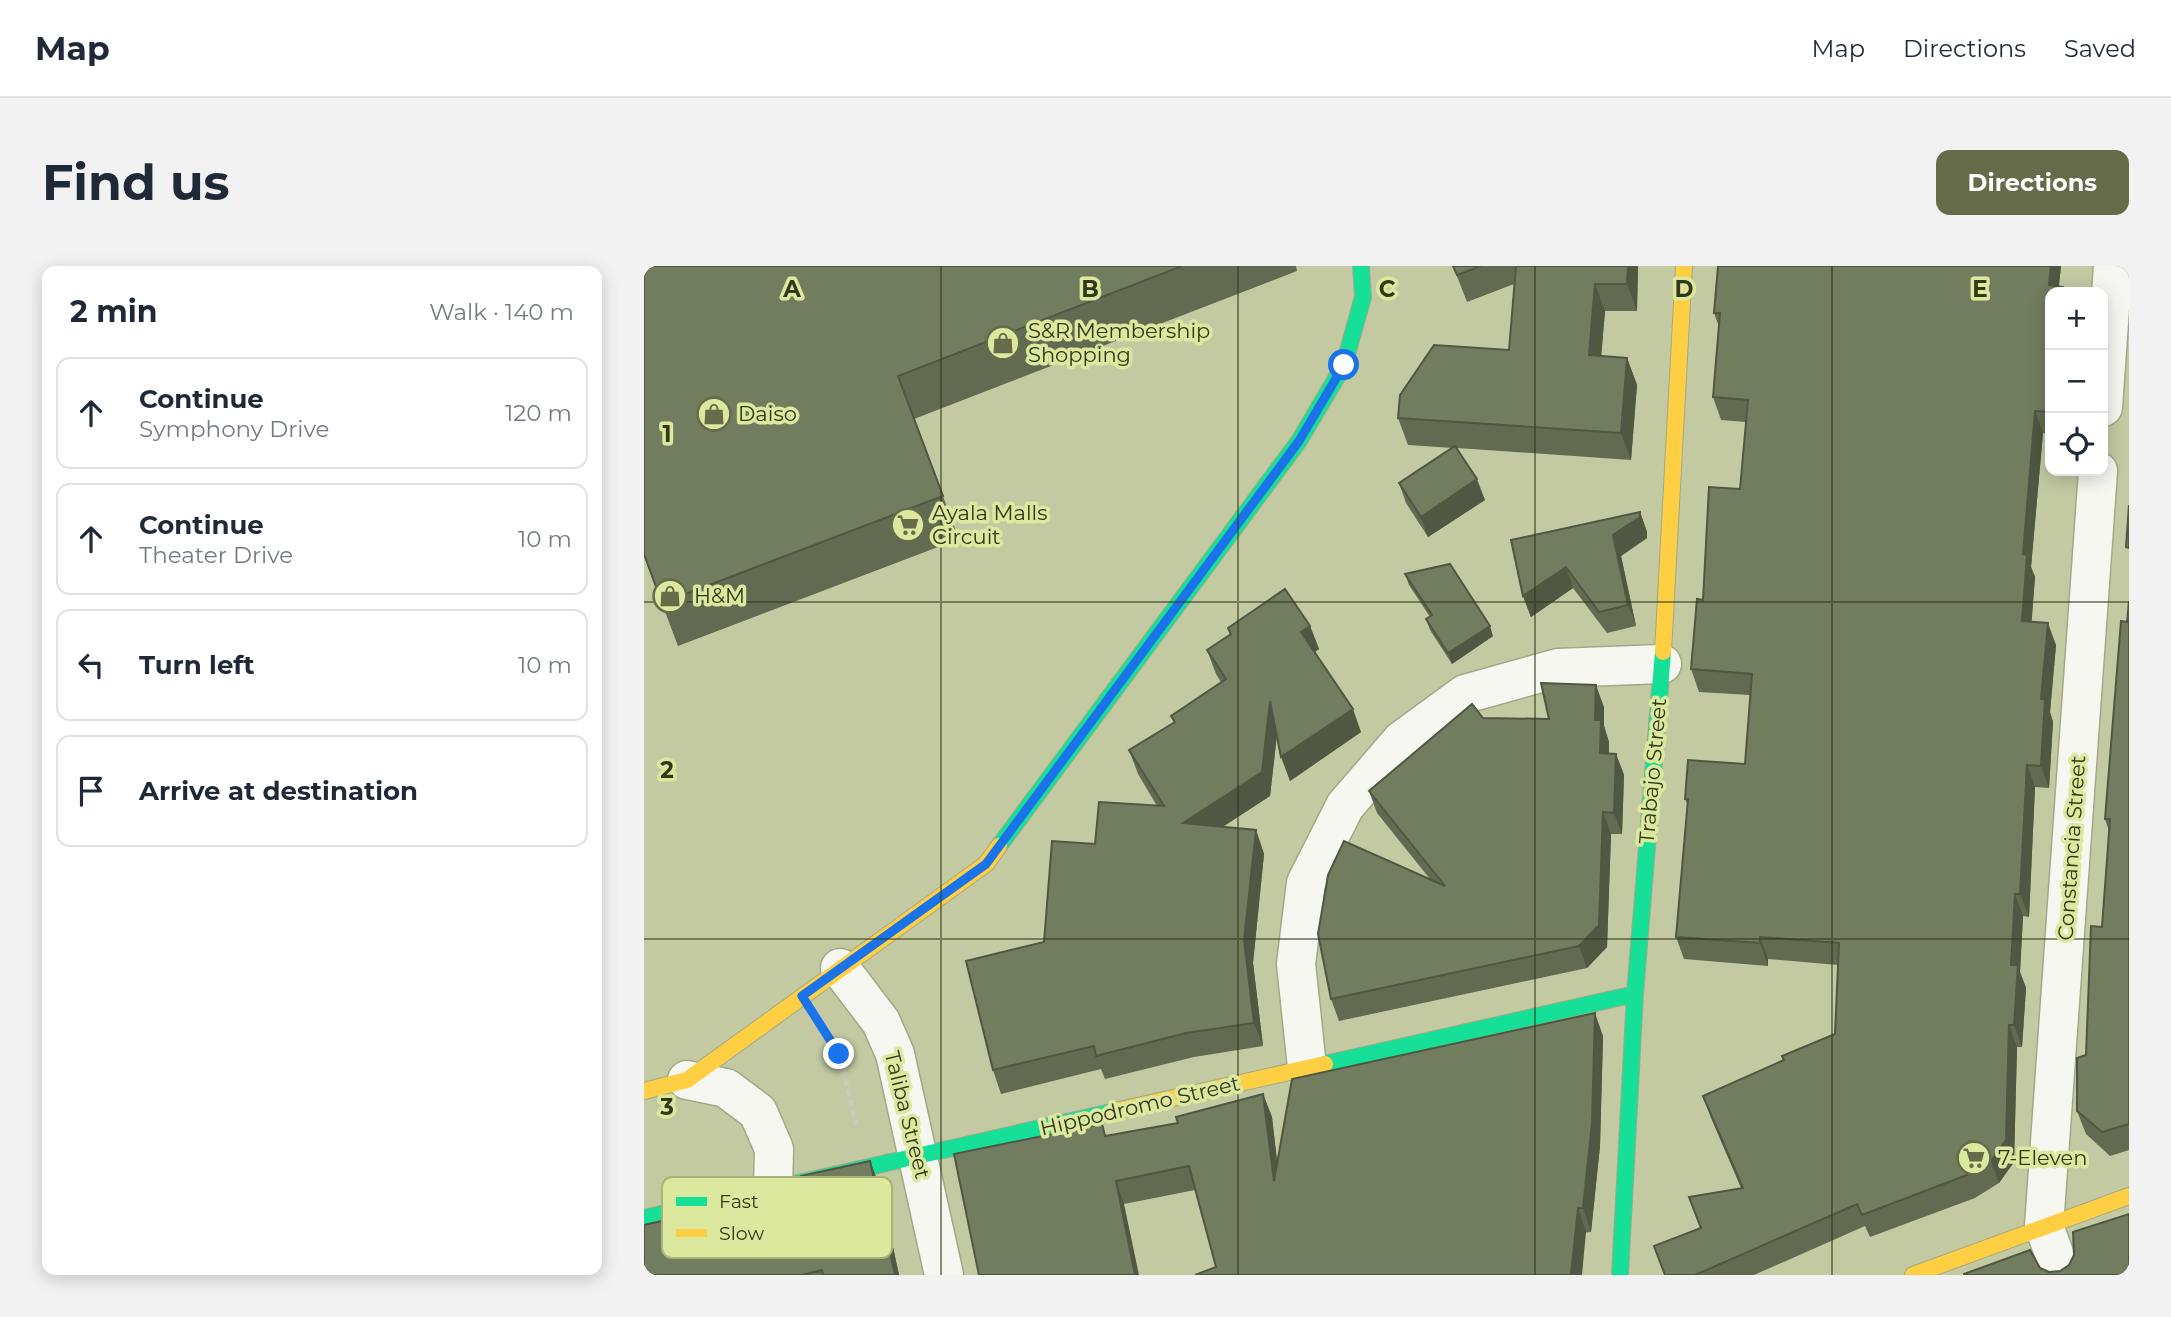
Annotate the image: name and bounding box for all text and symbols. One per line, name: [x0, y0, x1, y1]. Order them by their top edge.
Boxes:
text: Map: [35, 28, 110, 68]
text: Map: [1812, 34, 1865, 63]
text: Directions: [1903, 34, 2026, 63]
text: Saved: [2064, 34, 2136, 63]
button: Directions: [1936, 150, 2129, 215]
text: Find us: [42, 153, 230, 212]
text: A: [782, 275, 801, 303]
text: B: [1081, 275, 1099, 303]
text: C: [1379, 275, 1396, 303]
text: D: [1675, 275, 1694, 303]
text: E: [1972, 275, 1988, 303]
map controls: [2045, 287, 2108, 476]
button: +: [2045, 287, 2108, 350]
text: 2 min: [70, 293, 157, 330]
text: Walk · 140 m: [429, 298, 574, 326]
place label: S&R Membership Shopping: [1028, 318, 1210, 367]
shop icon: S&R Membership Shopping: [984, 324, 1022, 362]
route start: [1328, 349, 1359, 380]
button: −: [2045, 350, 2108, 413]
text: Continue: [139, 383, 264, 415]
icon: ahead: [72, 394, 110, 432]
shop icon: Daiso: [695, 395, 733, 433]
text: 120 m: [505, 399, 572, 427]
place label: Daiso: [738, 401, 797, 426]
button: locate: [2045, 413, 2108, 476]
text: Symphony Drive: [139, 415, 329, 443]
text: 1: [662, 420, 672, 448]
place label: Ayala Malls Circuit: [932, 500, 1047, 549]
supermarket icon: Ayala Malls Circuit: [889, 506, 927, 544]
text: Continue: [139, 509, 264, 541]
icon: ahead: [72, 520, 110, 558]
text: 10 m: [518, 525, 572, 553]
text: Theater Drive: [139, 541, 293, 569]
shop icon: H&M: [651, 577, 689, 615]
place label: H&M: [694, 583, 745, 608]
icon: left: [72, 646, 110, 684]
text: Turn left: [139, 649, 255, 681]
text: 10 m: [518, 651, 572, 679]
street label: Trabajo Street: [1634, 697, 1671, 845]
street label: Constancia Street: [2053, 755, 2090, 941]
text: 2: [660, 756, 674, 784]
icon: arrive: [72, 772, 110, 810]
text: Arrive at destination: [139, 775, 418, 807]
route end: [823, 1038, 854, 1069]
street label: Taliba Street: [880, 1048, 935, 1181]
street label: Hippodromo Street: [1038, 1070, 1242, 1141]
text: 3: [659, 1093, 674, 1121]
supermarket icon: 7-Eleven: [1955, 1139, 1993, 1177]
place label: 7-Eleven: [1998, 1145, 2087, 1170]
legend: [662, 1177, 892, 1258]
text: Fast: [719, 1190, 759, 1213]
text: Slow: [719, 1222, 764, 1245]

